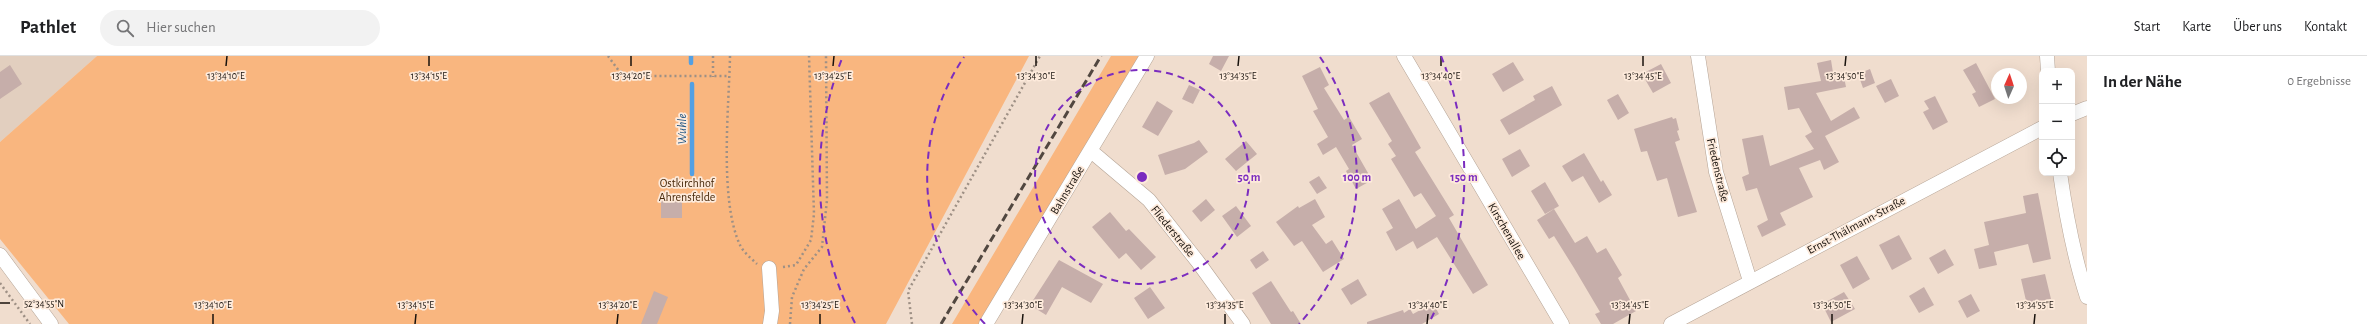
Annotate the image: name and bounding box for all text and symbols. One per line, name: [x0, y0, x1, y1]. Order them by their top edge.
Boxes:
search box: [100, 10, 380, 46]
icon: search: [114, 17, 136, 39]
text: Pathlet: [20, 18, 76, 37]
text: Hier suchen: [146, 20, 216, 35]
text: Start: [2134, 20, 2160, 34]
text: Karte: [2182, 20, 2211, 34]
text: Über uns: [2233, 20, 2282, 34]
text: Kontakt: [2304, 20, 2347, 34]
north arrow: [1991, 68, 2027, 104]
map controls: [2039, 68, 2075, 176]
button: +: [2039, 68, 2075, 104]
text: 13°34'10"E: [207, 71, 245, 81]
text: 13°34'15"E: [411, 71, 447, 81]
text: 13°34'20"E: [612, 71, 650, 81]
text: 13°34'25"E: [814, 71, 852, 81]
text: 13°34'30"E: [1017, 71, 1055, 81]
text: 13°34'35"E: [1220, 71, 1257, 81]
text: 13°34'40"E: [1422, 71, 1461, 81]
text: 13°34'45"E: [1624, 71, 1662, 81]
text: 13°34'50"E: [1826, 71, 1864, 81]
text: In der Nähe: [2103, 73, 2182, 90]
text: 0 Ergebnisse: [2287, 75, 2351, 88]
button: −: [2039, 104, 2075, 140]
water label: Wuhle: [676, 114, 689, 144]
street label: Friedenstraße: [1705, 137, 1731, 203]
button: locate: [2039, 140, 2075, 176]
street label: Bahnstraße: [1048, 164, 1086, 216]
centre of rings: [1135, 170, 1149, 184]
text: 50 m: [1238, 171, 1261, 183]
text: 100 m: [1343, 171, 1371, 183]
text: 150 m: [1450, 171, 1478, 183]
park label: Ostkirchhof Ahrensfelde: [659, 177, 716, 203]
street label: Ernst-Thälmann-Straße: [1805, 194, 1907, 256]
street label: Kirschenallee: [1486, 201, 1528, 261]
street label: Fliederstraße: [1149, 203, 1197, 259]
text: 52°34'55"N: [24, 299, 64, 309]
text: 13°34'10"E: [194, 300, 232, 310]
text: 13°34'15"E: [398, 300, 434, 310]
text: 13°34'20"E: [599, 300, 637, 310]
text: 13°34'25"E: [801, 300, 839, 310]
text: 13°34'30"E: [1004, 300, 1042, 310]
text: 13°34'35"E: [1207, 300, 1244, 310]
text: 13°34'40"E: [1409, 300, 1448, 310]
text: 13°34'45"E: [1611, 300, 1649, 310]
text: 13°34'50"E: [1813, 300, 1851, 310]
text: 13°34'55"E: [2016, 300, 2054, 310]

